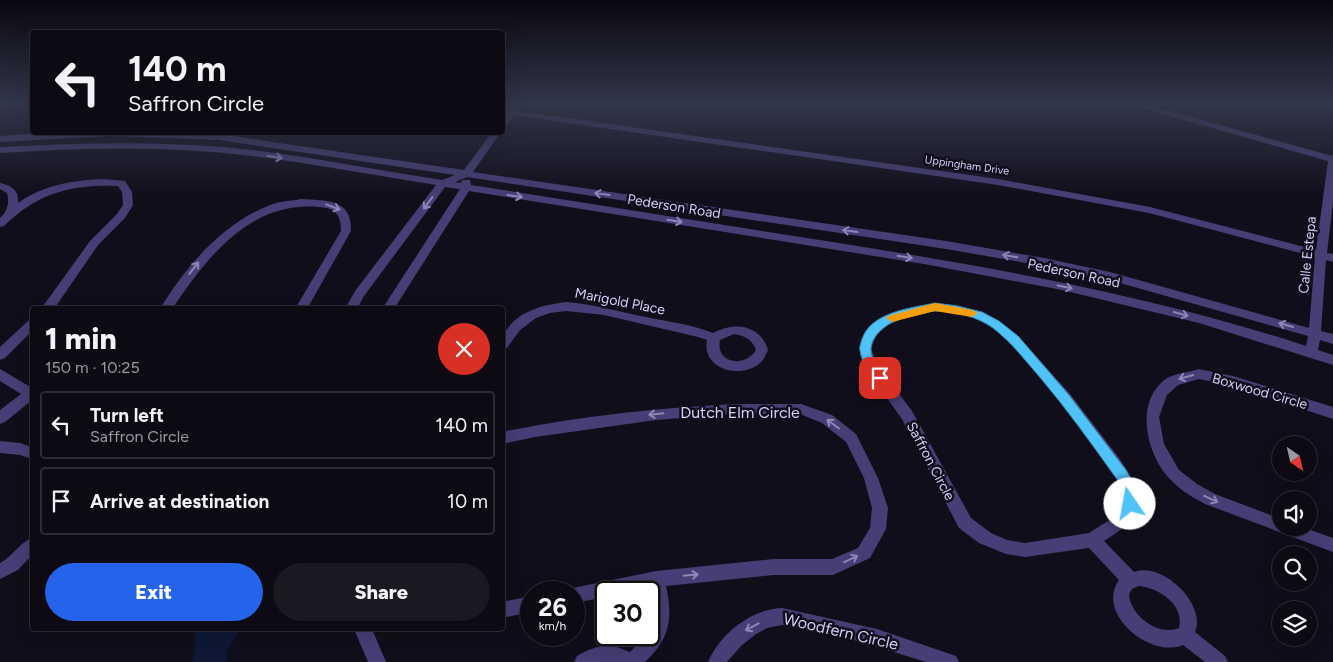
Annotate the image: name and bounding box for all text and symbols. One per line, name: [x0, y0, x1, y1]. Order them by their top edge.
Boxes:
text: 140 m: [128, 48, 226, 90]
icon: left: [45, 50, 110, 115]
text: Saffron Circle: [128, 90, 264, 117]
one-way arrow: [267, 152, 283, 162]
street label: Uppingham Drive: [924, 153, 1010, 178]
one-way arrow: [595, 189, 611, 199]
one-way arrow: [506, 191, 522, 201]
street label: Pederson Road: [626, 191, 722, 222]
one-way arrow: [423, 196, 434, 209]
one-way arrow: [325, 203, 340, 212]
one-way arrow: [667, 216, 683, 226]
street label: Calle Estepa: [1295, 216, 1320, 295]
one-way arrow: [842, 225, 858, 235]
one-way arrow: [1002, 251, 1018, 261]
one-way arrow: [896, 253, 912, 263]
street label: Pederson Road: [1026, 255, 1122, 292]
one-way arrow: [188, 262, 199, 275]
one-way arrow: [1056, 282, 1072, 292]
street label: Marigold Place: [573, 284, 667, 319]
one-way arrow: [1172, 310, 1188, 319]
text: 1 min: [45, 320, 117, 357]
one-way arrow: [1279, 320, 1295, 329]
button: close: [438, 323, 490, 375]
pin: [859, 357, 901, 399]
text: 150 m · 10:25: [45, 358, 140, 377]
icon: arrive: [866, 364, 894, 392]
street label: Boxwood Circle: [1210, 370, 1310, 413]
one-way arrow: [1178, 373, 1194, 383]
street label: Dutch Elm Circle: [680, 403, 800, 422]
text: Turn left: [90, 404, 164, 427]
one-way arrow: [649, 409, 665, 419]
icon: left: [47, 411, 75, 439]
text: 140 m: [435, 414, 488, 437]
one-way arrow: [827, 418, 840, 429]
street label: Saffron Circle: [903, 419, 959, 504]
text: Saffron Circle: [90, 427, 189, 446]
north arrow: [1272, 436, 1318, 481]
map controls: [1272, 436, 1317, 646]
position arrow: [1103, 477, 1155, 529]
icon: arrive: [47, 487, 75, 515]
text: Arrive at destination: [90, 490, 269, 513]
text: 10 m: [447, 490, 488, 513]
button: sound: [1272, 491, 1317, 536]
one-way arrow: [1203, 494, 1218, 504]
button: search: [1272, 546, 1317, 591]
one-way arrow: [843, 553, 858, 563]
button: Exit: [45, 563, 263, 621]
button: Share: [273, 563, 490, 621]
one-way arrow: [682, 570, 698, 580]
speed limit sign: 30: [595, 581, 660, 646]
text: 26: [538, 592, 567, 622]
button: layers: [1272, 601, 1317, 646]
street label: Woodfern Circle: [782, 609, 900, 654]
text: km/h: [539, 619, 566, 633]
one-way arrow: [745, 622, 760, 632]

